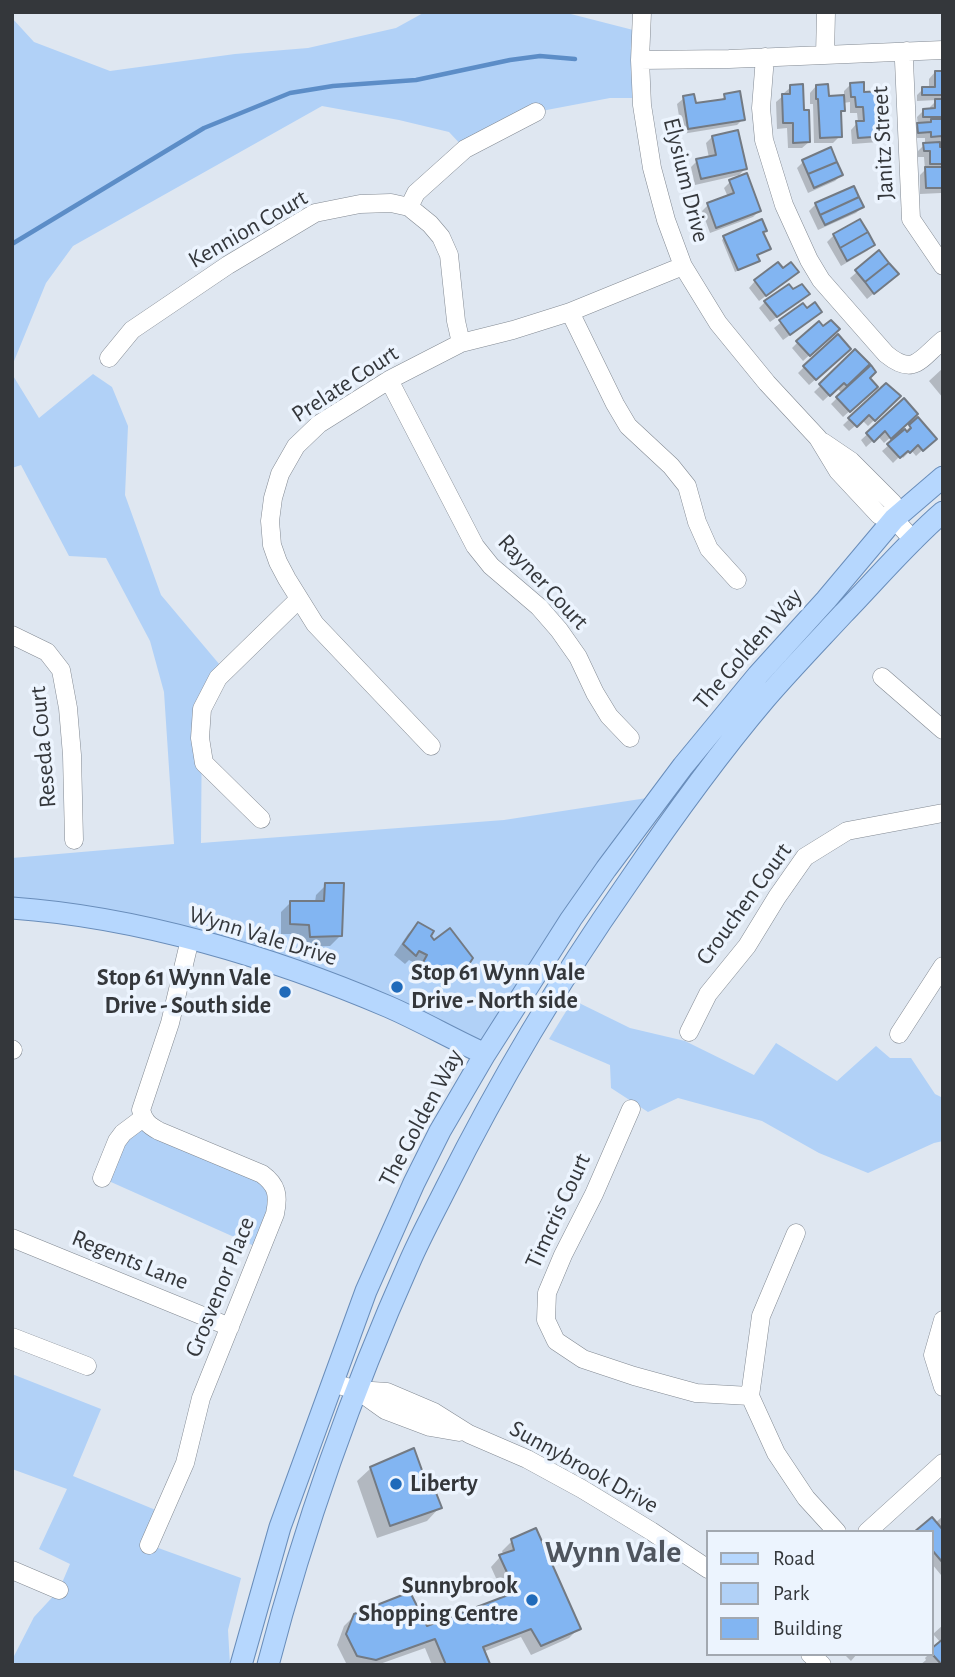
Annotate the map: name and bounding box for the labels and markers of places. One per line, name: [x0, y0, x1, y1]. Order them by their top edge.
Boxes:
place label: Stop 61 Wynn Vale Drive - North side: [411, 959, 585, 1015]
place label: Stop 61 Wynn Vale Drive - South side: [97, 964, 271, 1020]
marker: Stop 61 Wynn Vale Drive - North side: [389, 979, 405, 995]
marker: Stop 61 Wynn Vale Drive - South side: [277, 984, 293, 1000]
place label: Liberty: [410, 1470, 478, 1498]
marker: Liberty: [388, 1476, 404, 1492]
place label: Sunnybrook Shopping Centre: [358, 1572, 518, 1628]
marker: Sunnybrook Shopping Centre: [524, 1592, 540, 1608]

